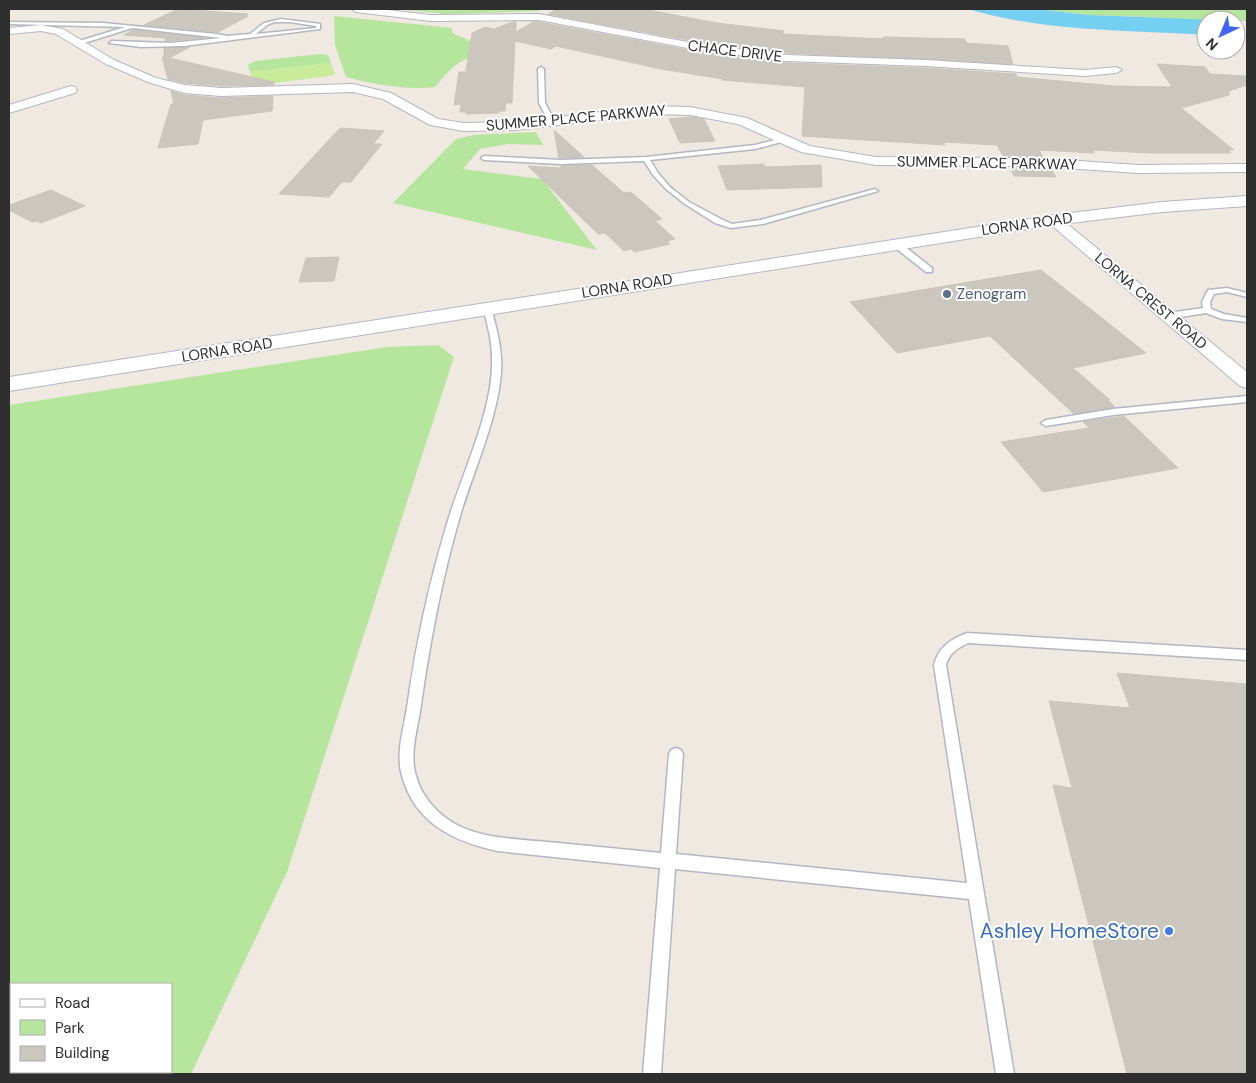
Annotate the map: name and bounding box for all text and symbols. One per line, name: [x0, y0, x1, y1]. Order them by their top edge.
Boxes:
north arrow: [1196, 10, 1246, 60]
text: N: [1202, 34, 1222, 54]
street label: CHACE DRIVE: [687, 35, 783, 67]
street label: SUMMER PLACE PARKWAY: [485, 100, 667, 136]
street label: SUMMER PLACE PARKWAY: [897, 151, 1078, 175]
street label: LORNA ROAD: [980, 208, 1074, 240]
street label: LORNA CREST ROAD: [1091, 248, 1211, 354]
street label: LORNA ROAD: [580, 269, 674, 303]
place label: Zenogram: [957, 284, 1026, 304]
marker: Zenogram: [941, 288, 953, 300]
street label: LORNA ROAD: [180, 333, 274, 367]
place label: Ashley HomeStore: [980, 917, 1159, 945]
marker: Ashley HomeStore: [1163, 925, 1175, 937]
legend: [10, 983, 172, 1073]
text: Road: [55, 993, 90, 1013]
text: Park: [55, 1018, 85, 1038]
text: Building: [55, 1043, 110, 1063]

